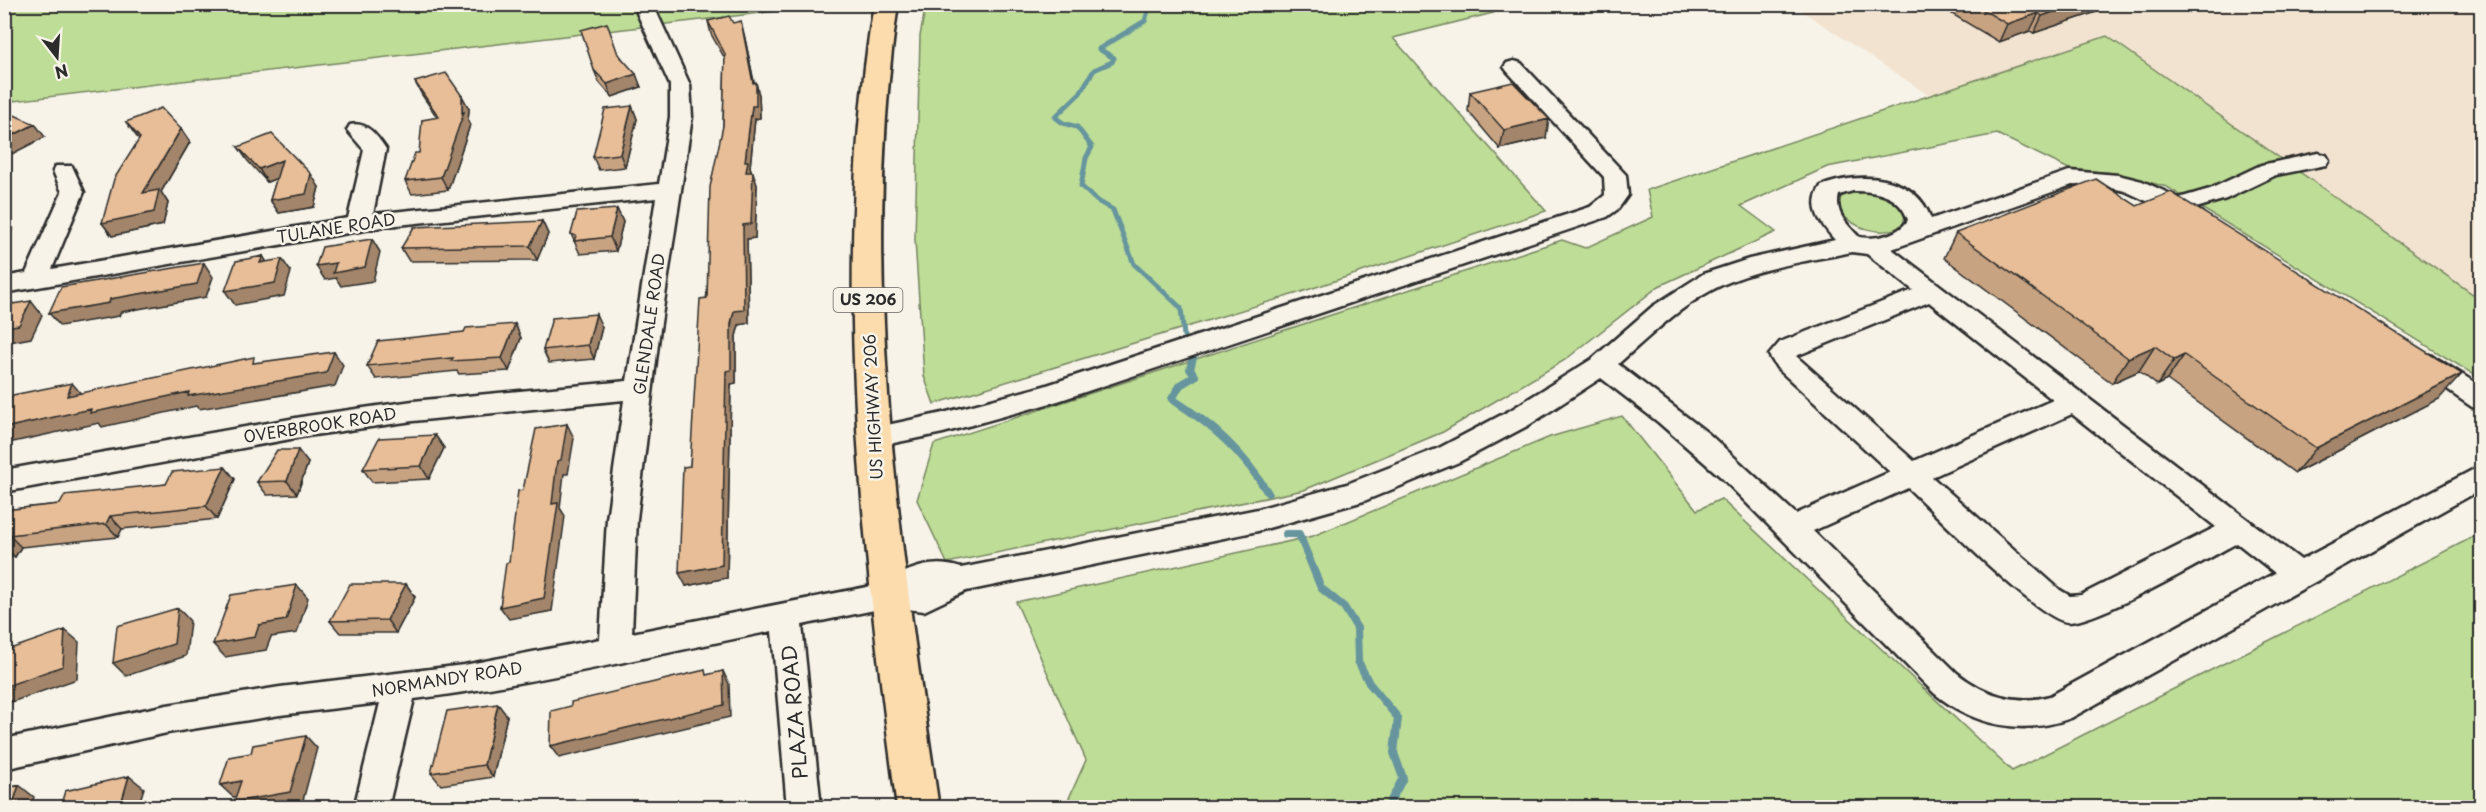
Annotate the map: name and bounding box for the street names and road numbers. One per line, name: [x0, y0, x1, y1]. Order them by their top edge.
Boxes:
street label: TULANE ROAD: [275, 206, 397, 248]
street label: GLENDALE ROAD: [626, 251, 670, 396]
road number: US 206: [834, 288, 902, 312]
street label: US HIGHWAY 206: [856, 334, 888, 481]
street label: OVERBROOK ROAD: [242, 400, 398, 448]
street label: PLAZA ROAD: [773, 644, 815, 780]
street label: NORMANDY ROAD: [370, 654, 524, 702]

